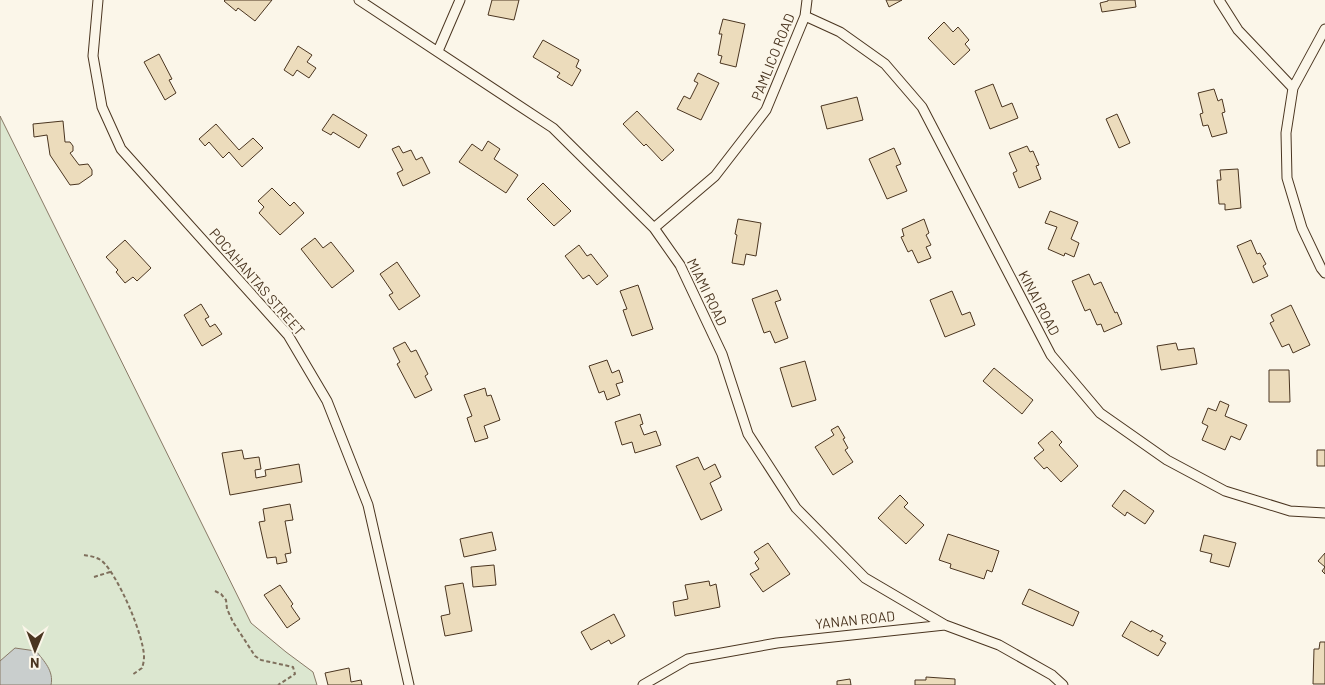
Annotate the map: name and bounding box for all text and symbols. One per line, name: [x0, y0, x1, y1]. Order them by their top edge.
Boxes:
street label: PAMLICO ROAD: [747, 11, 798, 103]
street label: POCAHANTAS STREET: [206, 225, 309, 339]
street label: MIAMI ROAD: [684, 255, 731, 328]
street label: KINAI ROAD: [1015, 267, 1064, 338]
street label: YANAN ROAD: [814, 607, 896, 632]
north arrow: [10, 625, 60, 675]
text: N: [30, 655, 40, 672]

